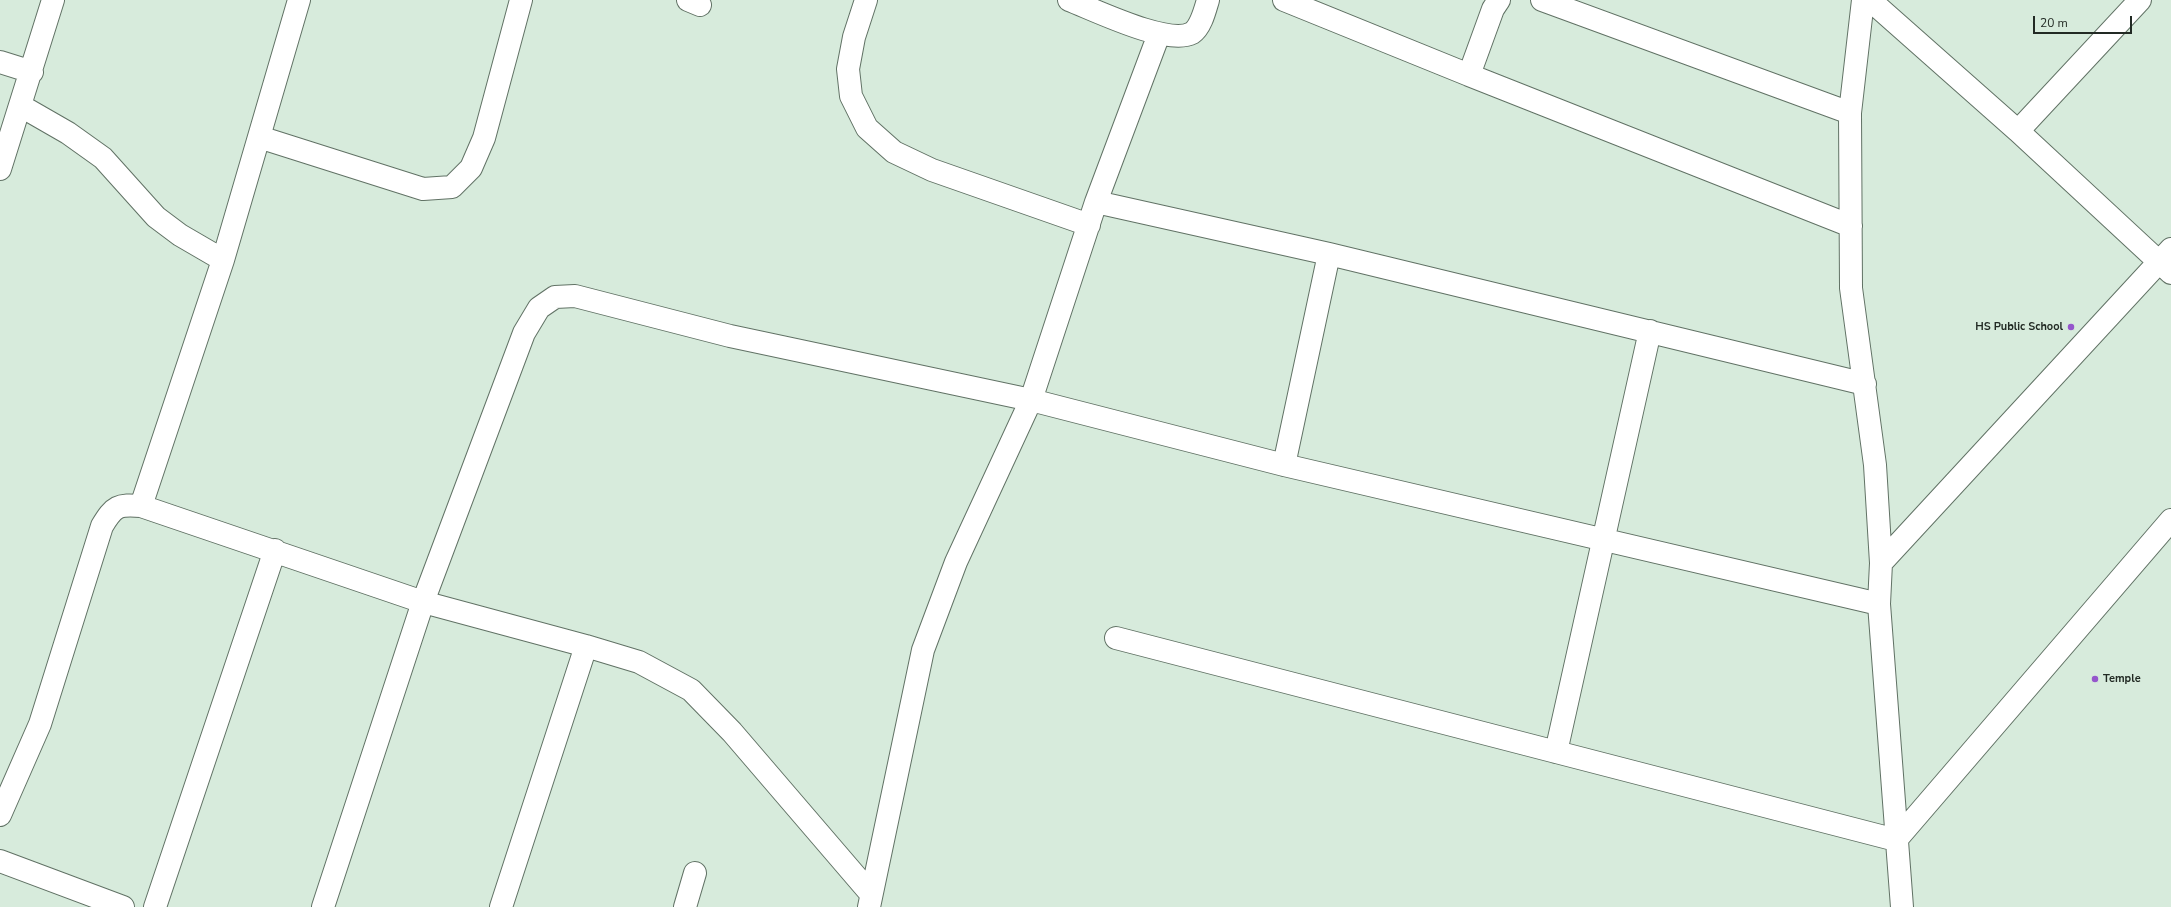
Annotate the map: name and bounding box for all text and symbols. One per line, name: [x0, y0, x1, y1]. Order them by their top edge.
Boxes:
scale bar: [2035, 8, 2134, 34]
text: 20 m: [2040, 15, 2068, 31]
place label: HS Public School: [1975, 320, 2063, 334]
marker: HS Public School: [2066, 322, 2076, 332]
place label: Temple: [2103, 672, 2141, 686]
marker: Temple: [2090, 674, 2100, 684]

